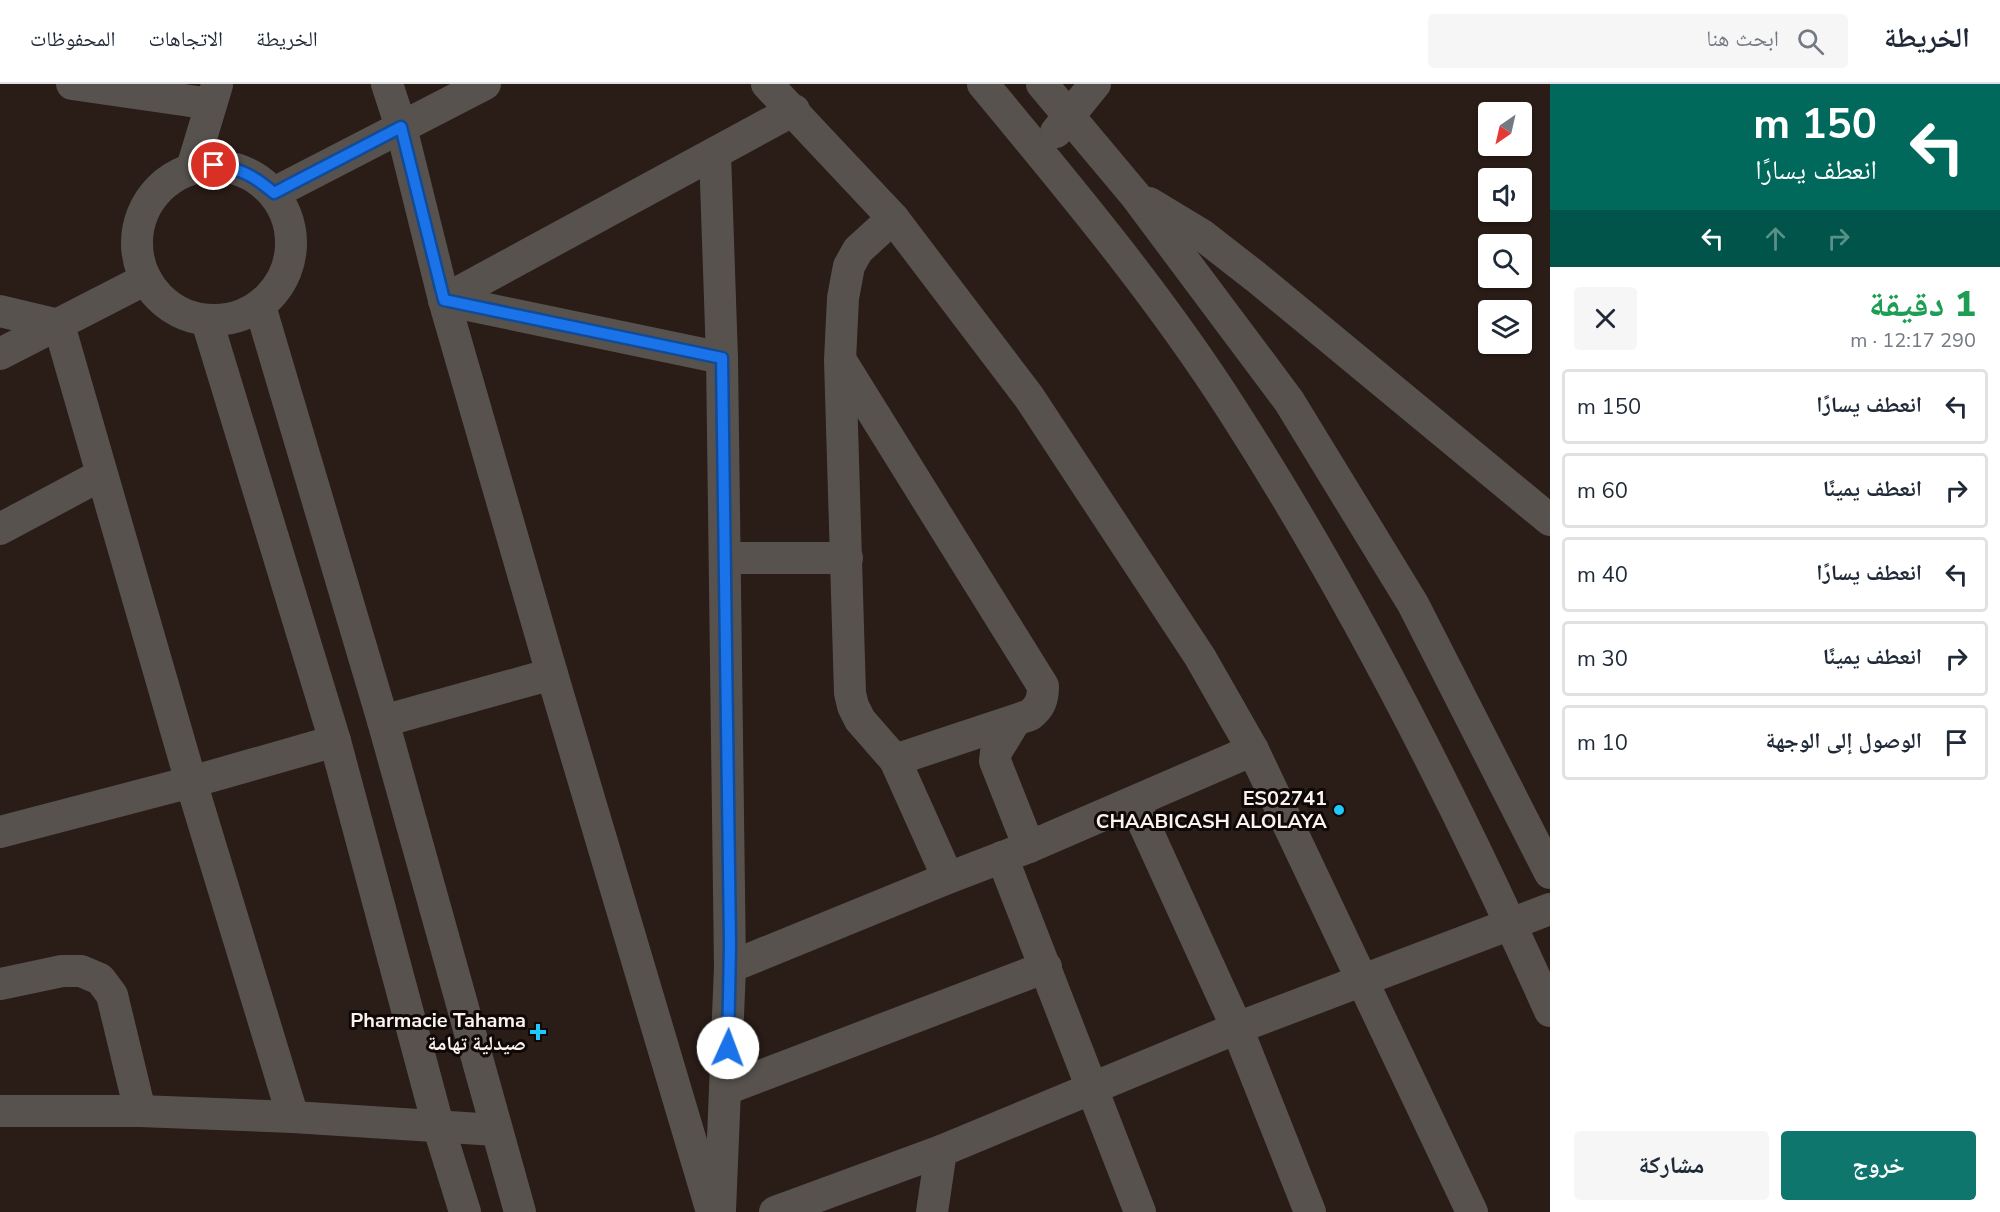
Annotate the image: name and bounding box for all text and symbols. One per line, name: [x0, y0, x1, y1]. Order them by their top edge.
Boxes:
search box: [1428, 14, 1848, 68]
text: الخريطة: [1884, 19, 1970, 57]
text: ابحث هنا: [1706, 24, 1779, 54]
text: المحفوظات: [30, 25, 115, 53]
text: الاتجاهات: [148, 25, 223, 53]
text: الخريطة: [256, 25, 318, 53]
icon: search: [1794, 25, 1827, 58]
text: 150 m: [1753, 96, 1877, 153]
north arrow: [1478, 102, 1532, 156]
map controls: [1478, 102, 1532, 354]
icon: left: [1898, 108, 1976, 186]
pin: [188, 139, 239, 190]
icon: arrive: [197, 148, 230, 181]
text: انعطف يسارًا: [1755, 152, 1877, 189]
button: sound: [1478, 168, 1532, 222]
icon: left: [1696, 222, 1729, 255]
icon: ahead: [1759, 222, 1792, 255]
icon: right: [1822, 222, 1855, 255]
button: search: [1478, 234, 1532, 288]
text: 1 دقيقة: [1869, 280, 1976, 329]
button: close: [1574, 287, 1637, 350]
button: layers: [1478, 300, 1532, 354]
text: 290 m · 12:17: [1850, 327, 1976, 354]
text: انعطف يسارًا: [1816, 390, 1922, 420]
icon: left: [1940, 390, 1973, 423]
text: 150 m: [1577, 392, 1641, 422]
text: انعطف يمينًا: [1823, 474, 1922, 504]
icon: right: [1940, 474, 1973, 507]
text: 60 m: [1577, 476, 1628, 506]
text: انعطف يسارًا: [1816, 558, 1922, 588]
icon: left: [1940, 558, 1973, 591]
text: 40 m: [1577, 560, 1628, 590]
text: انعطف يمينًا: [1823, 642, 1922, 672]
icon: right: [1940, 642, 1973, 675]
text: 30 m: [1577, 644, 1628, 674]
text: الوصول إلى الوجهة: [1765, 726, 1922, 756]
icon: arrive: [1940, 726, 1973, 759]
text: 10 m: [1577, 728, 1628, 758]
place label: ES02741 CHAABICASH ALOLAYA: [1096, 785, 1327, 835]
marker: ES02741 CHAABICASH ALOLAYA: [1332, 803, 1346, 817]
place label: Pharmacie Tahama صيدلية تهامة: [350, 1007, 526, 1057]
position arrow: [696, 1016, 760, 1080]
marker: Pharmacie Tahama صيدلية تهامة: [531, 1025, 545, 1039]
button: مشاركة: [1574, 1131, 1769, 1200]
button: خروج: [1781, 1131, 1976, 1200]

